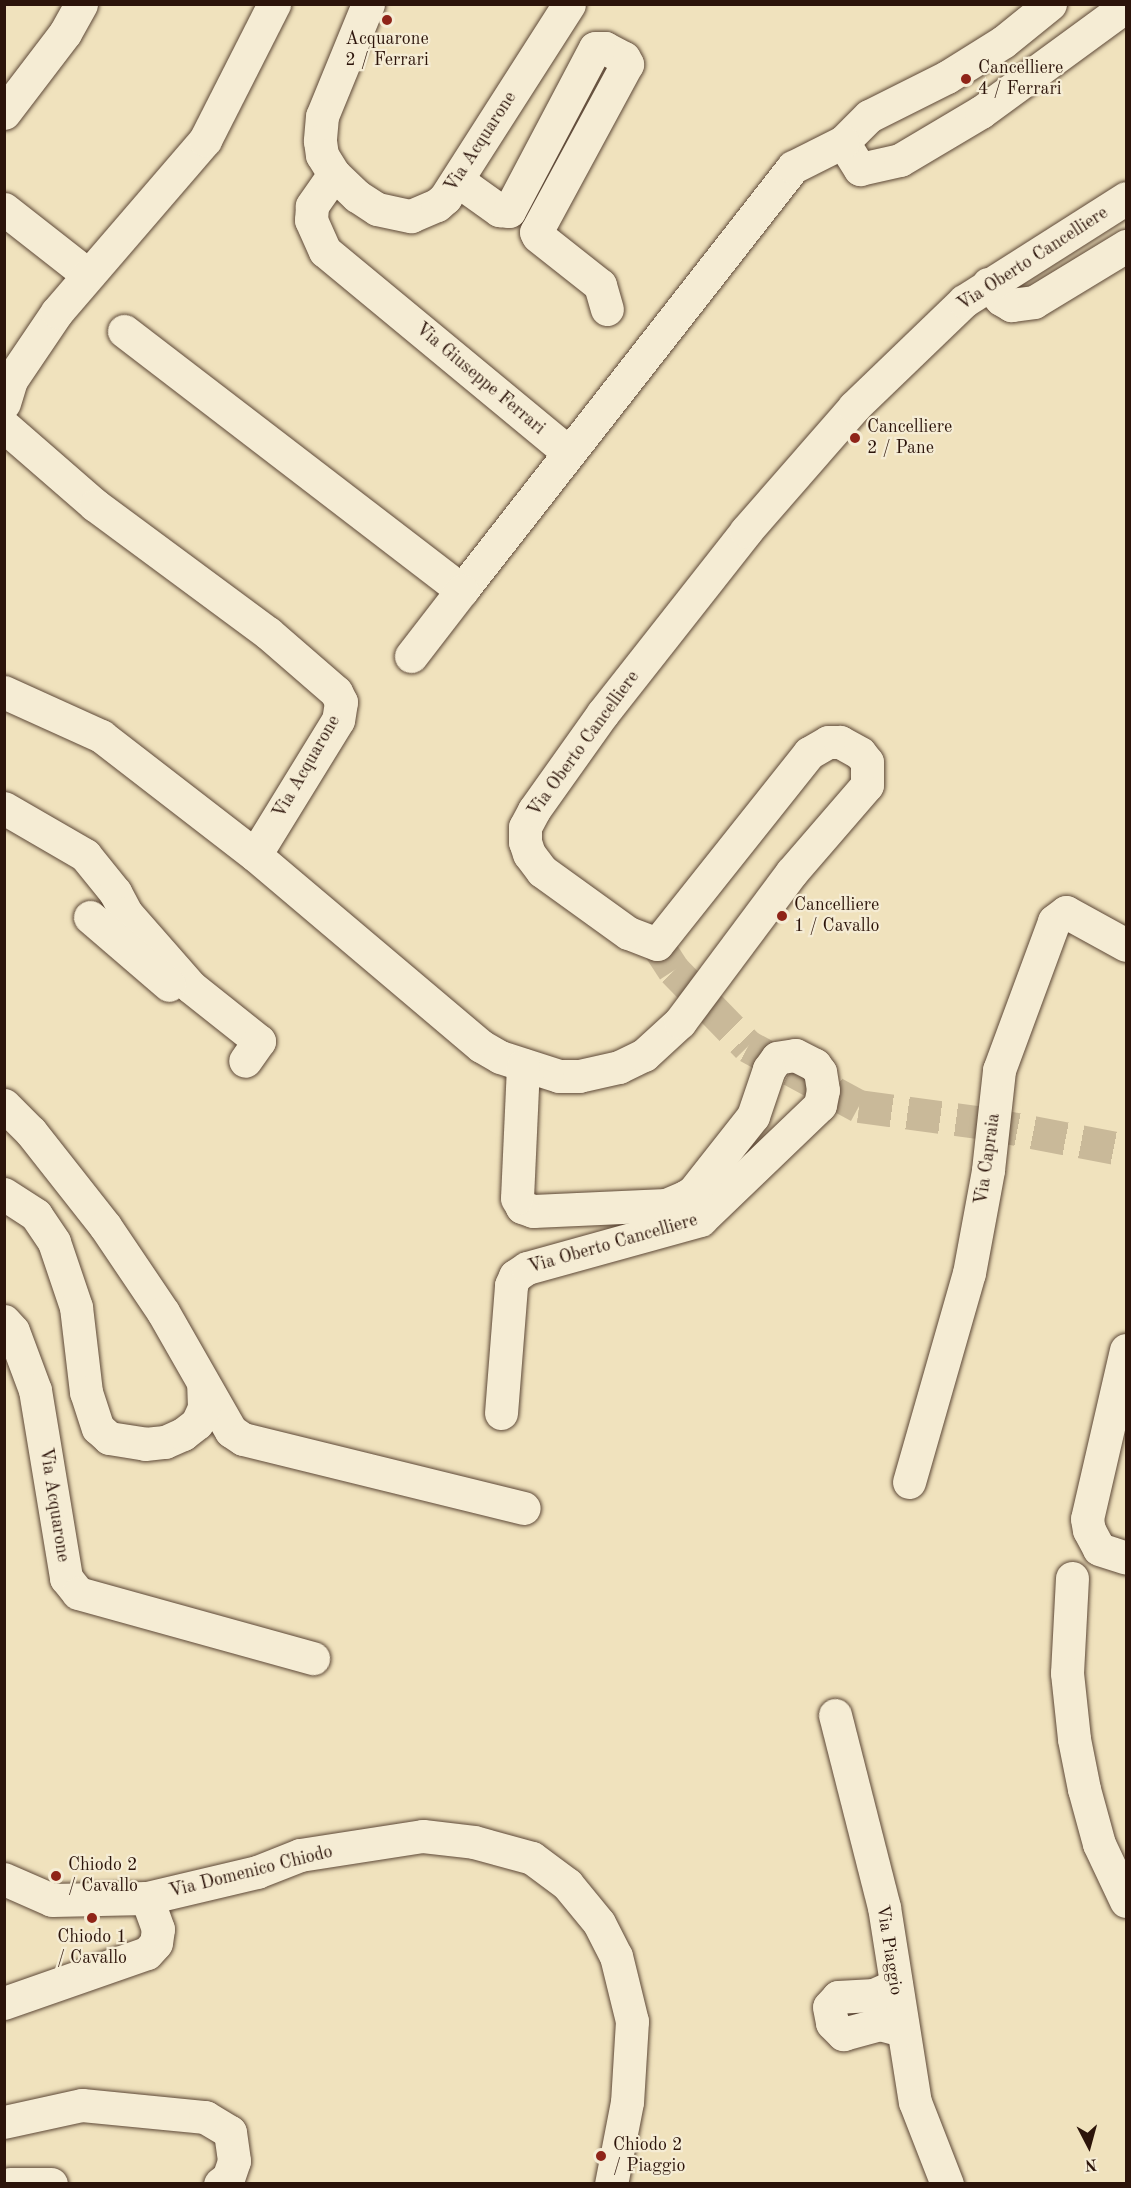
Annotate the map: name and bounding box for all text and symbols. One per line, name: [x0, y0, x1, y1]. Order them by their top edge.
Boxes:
marker: Acquarone 2 / Ferrari: [380, 13, 394, 27]
place label: Acquarone 2 / Ferrari: [345, 29, 429, 72]
place label: Cancelliere 4 / Ferrari: [978, 58, 1063, 100]
marker: Cancelliere 4 / Ferrari: [959, 72, 973, 86]
street label: Via Acquarone: [441, 88, 521, 196]
street label: Via Oberto Cancelliere: [954, 202, 1112, 316]
street label: Via Giuseppe Ferrari: [411, 319, 549, 439]
place label: Cancelliere 2 / Pane: [867, 417, 952, 460]
marker: Cancelliere 2 / Pane: [848, 431, 862, 445]
street label: Via Oberto Cancelliere: [524, 667, 644, 821]
street label: Via Acquarone: [269, 712, 345, 822]
place label: Cancelliere 1 / Cavallo: [794, 895, 879, 938]
marker: Cancelliere 1 / Cavallo: [775, 909, 789, 923]
street label: Via Capraia: [971, 1112, 1005, 1206]
street label: Via Oberto Cancelliere: [526, 1210, 700, 1278]
street label: Via Acquarone: [34, 1446, 74, 1564]
street label: Via Domenico Chiodo: [167, 1841, 335, 1903]
place label: Chiodo 2 / Cavallo: [68, 1855, 138, 1898]
marker: Chiodo 2 / Cavallo: [49, 1869, 63, 1883]
street label: Via Piaggio: [871, 1903, 907, 1997]
marker: Chiodo 1 / Cavallo: [85, 1911, 99, 1925]
place label: Chiodo 1 / Cavallo: [57, 1927, 127, 1970]
north arrow: [1059, 2116, 1119, 2176]
place label: Chiodo 2 / Piaggio: [613, 2135, 685, 2178]
marker: Chiodo 2 / Piaggio: [594, 2149, 608, 2163]
text: N: [1084, 2155, 1098, 2172]

